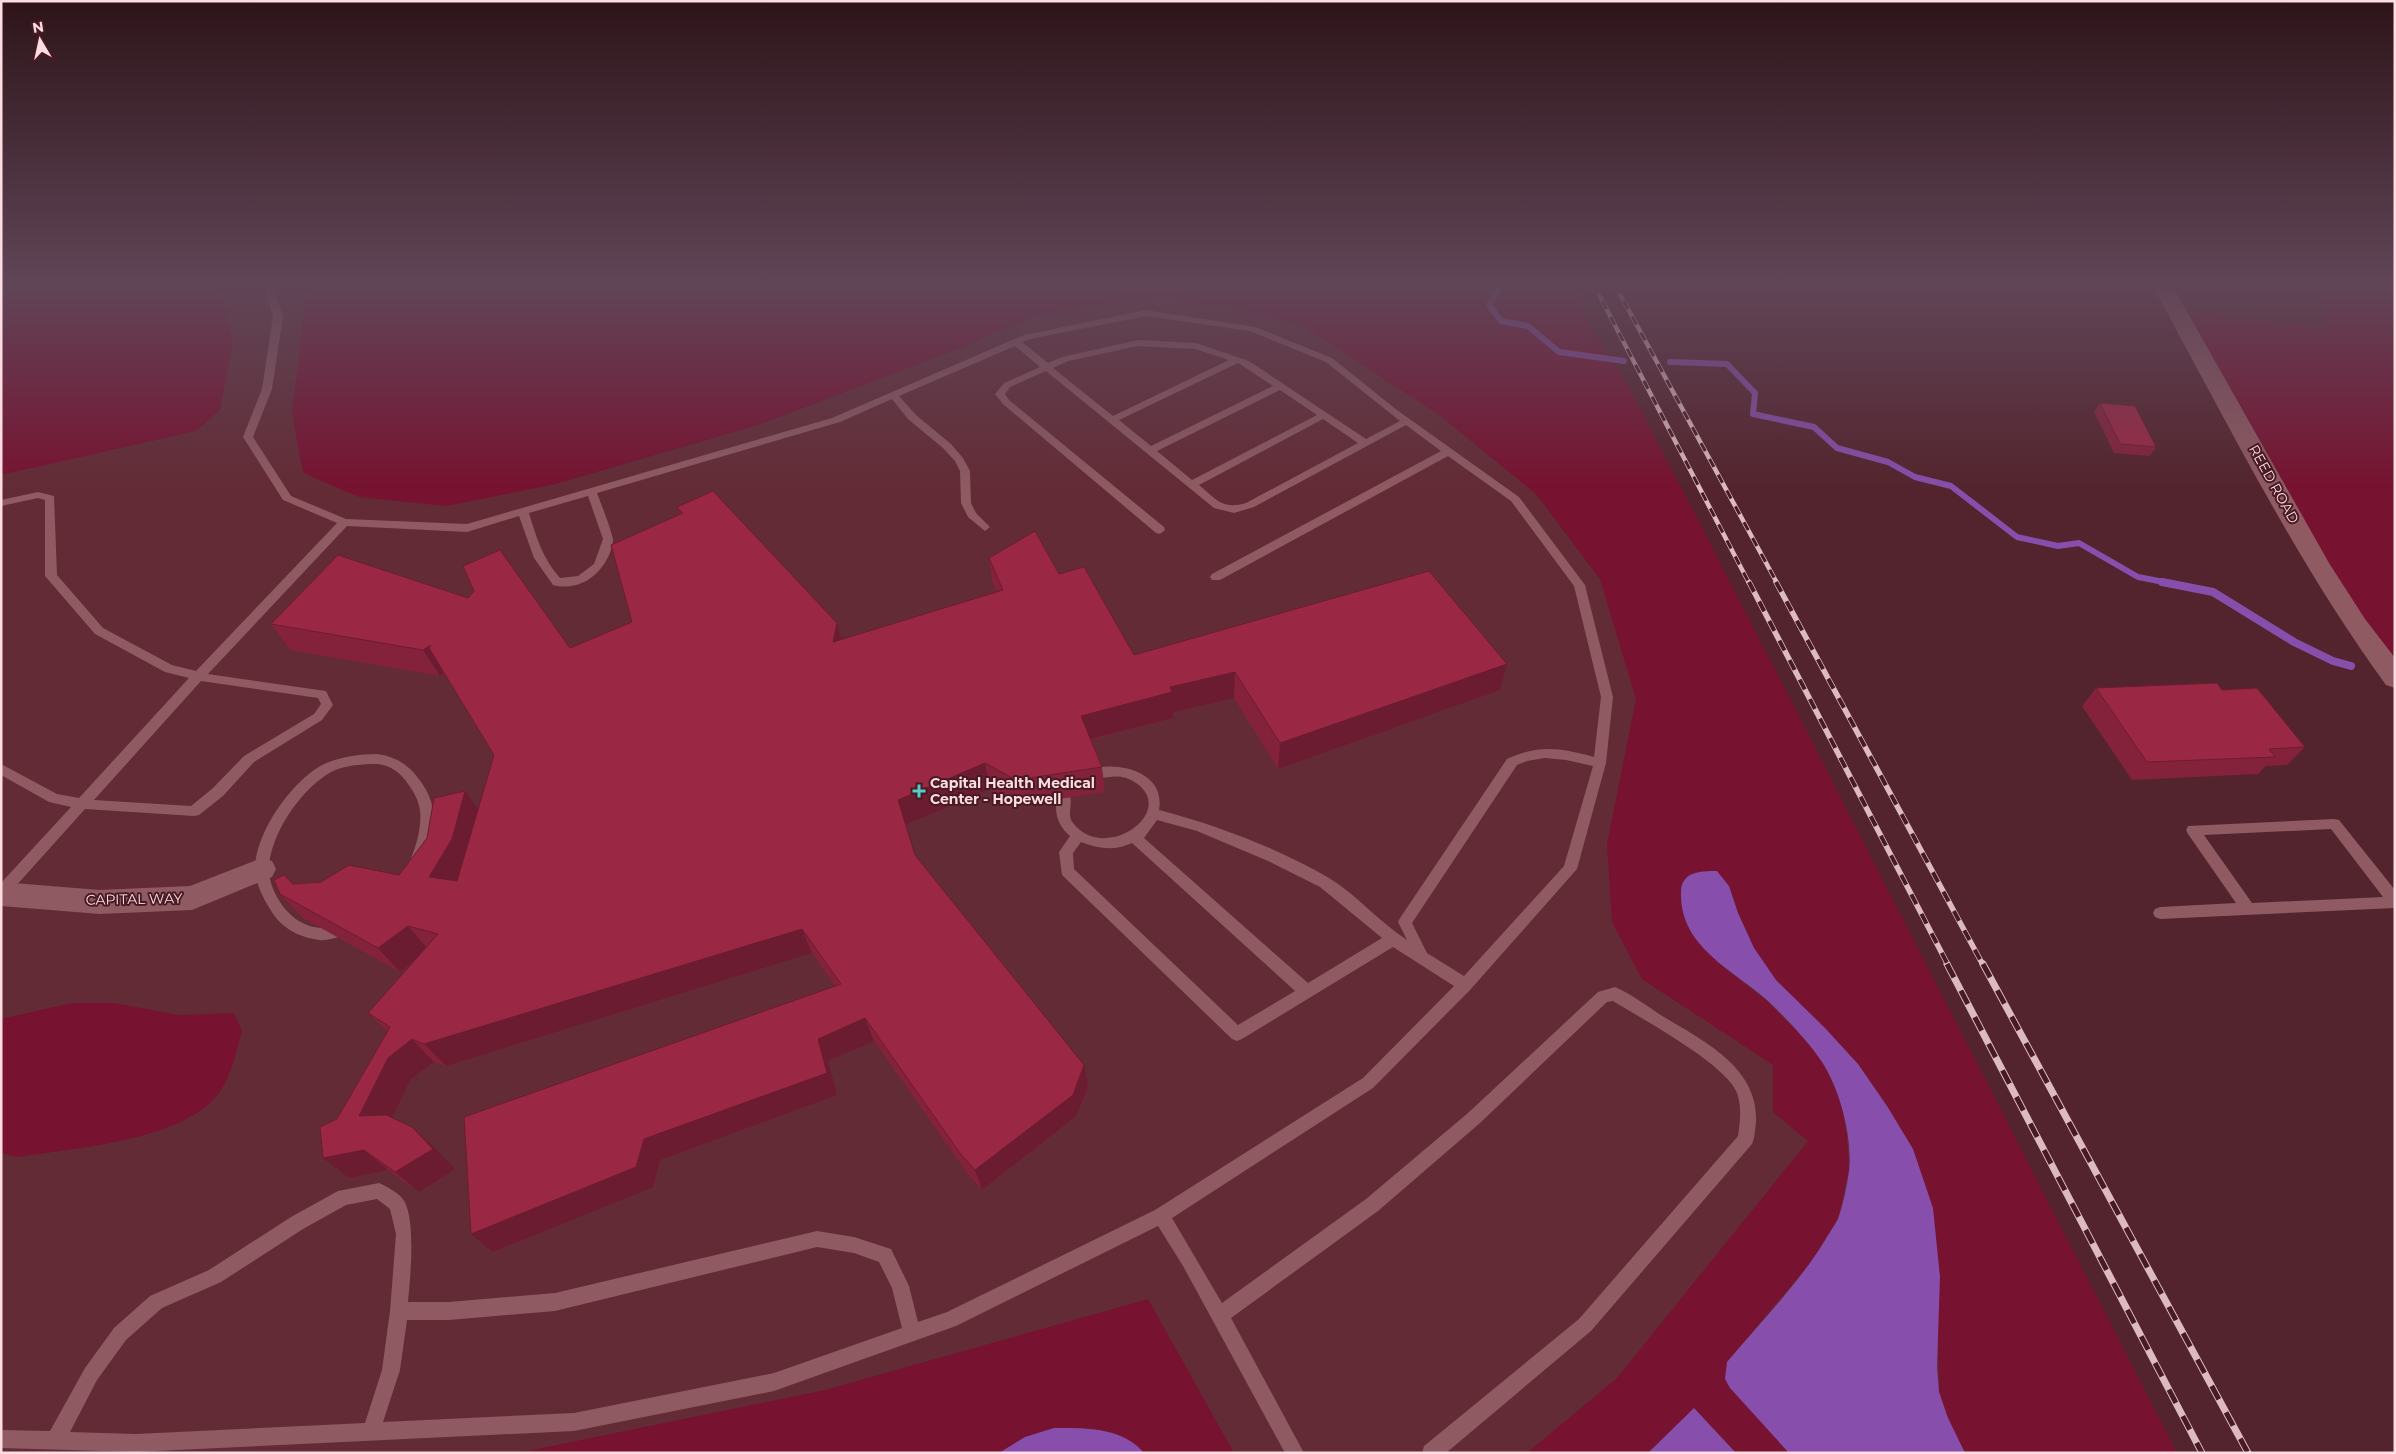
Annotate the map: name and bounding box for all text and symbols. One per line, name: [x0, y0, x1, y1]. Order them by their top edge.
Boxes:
north arrow: [15, 15, 65, 65]
text: N: [31, 17, 45, 37]
street label: REED ROAD: [2245, 441, 2303, 527]
place label: Capital Health Medical Center - Hopewell: [930, 774, 1095, 808]
marker: Capital Health Medical Center - Hopewell: [912, 784, 926, 798]
street label: CAPITAL WAY: [86, 889, 183, 909]

